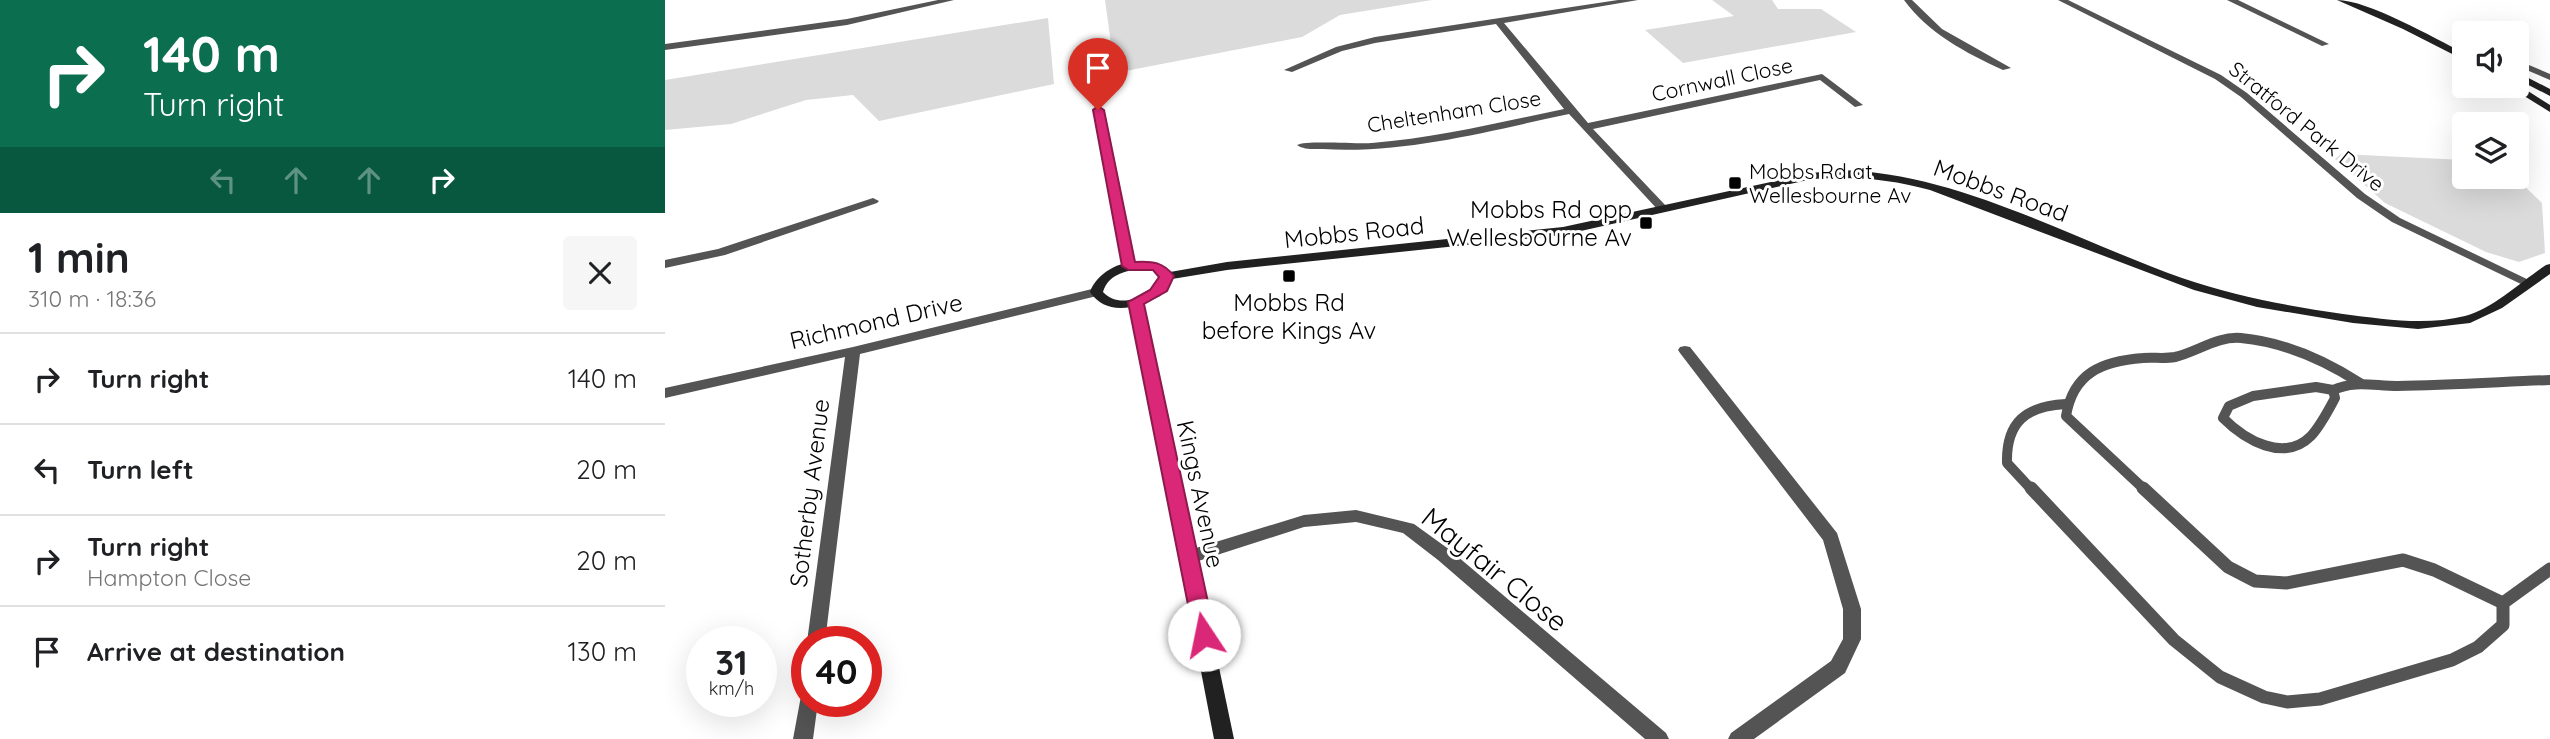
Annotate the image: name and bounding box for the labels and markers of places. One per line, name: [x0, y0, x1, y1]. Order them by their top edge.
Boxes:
pin: [1068, 38, 1128, 110]
place label: Mobbs Rd at Wellesbourne Av: [1749, 158, 1911, 208]
marker: Mobbs Rd at Wellesbourne Av: [1727, 175, 1743, 191]
place label: Mobbs Rd opp Wellesbourne Av: [1447, 194, 1632, 252]
marker: Mobbs Rd opp Wellesbourne Av: [1638, 215, 1654, 231]
marker: Mobbs Rd before Kings Av: [1281, 268, 1297, 284]
place label: Mobbs Rd before Kings Av: [1202, 287, 1376, 345]

